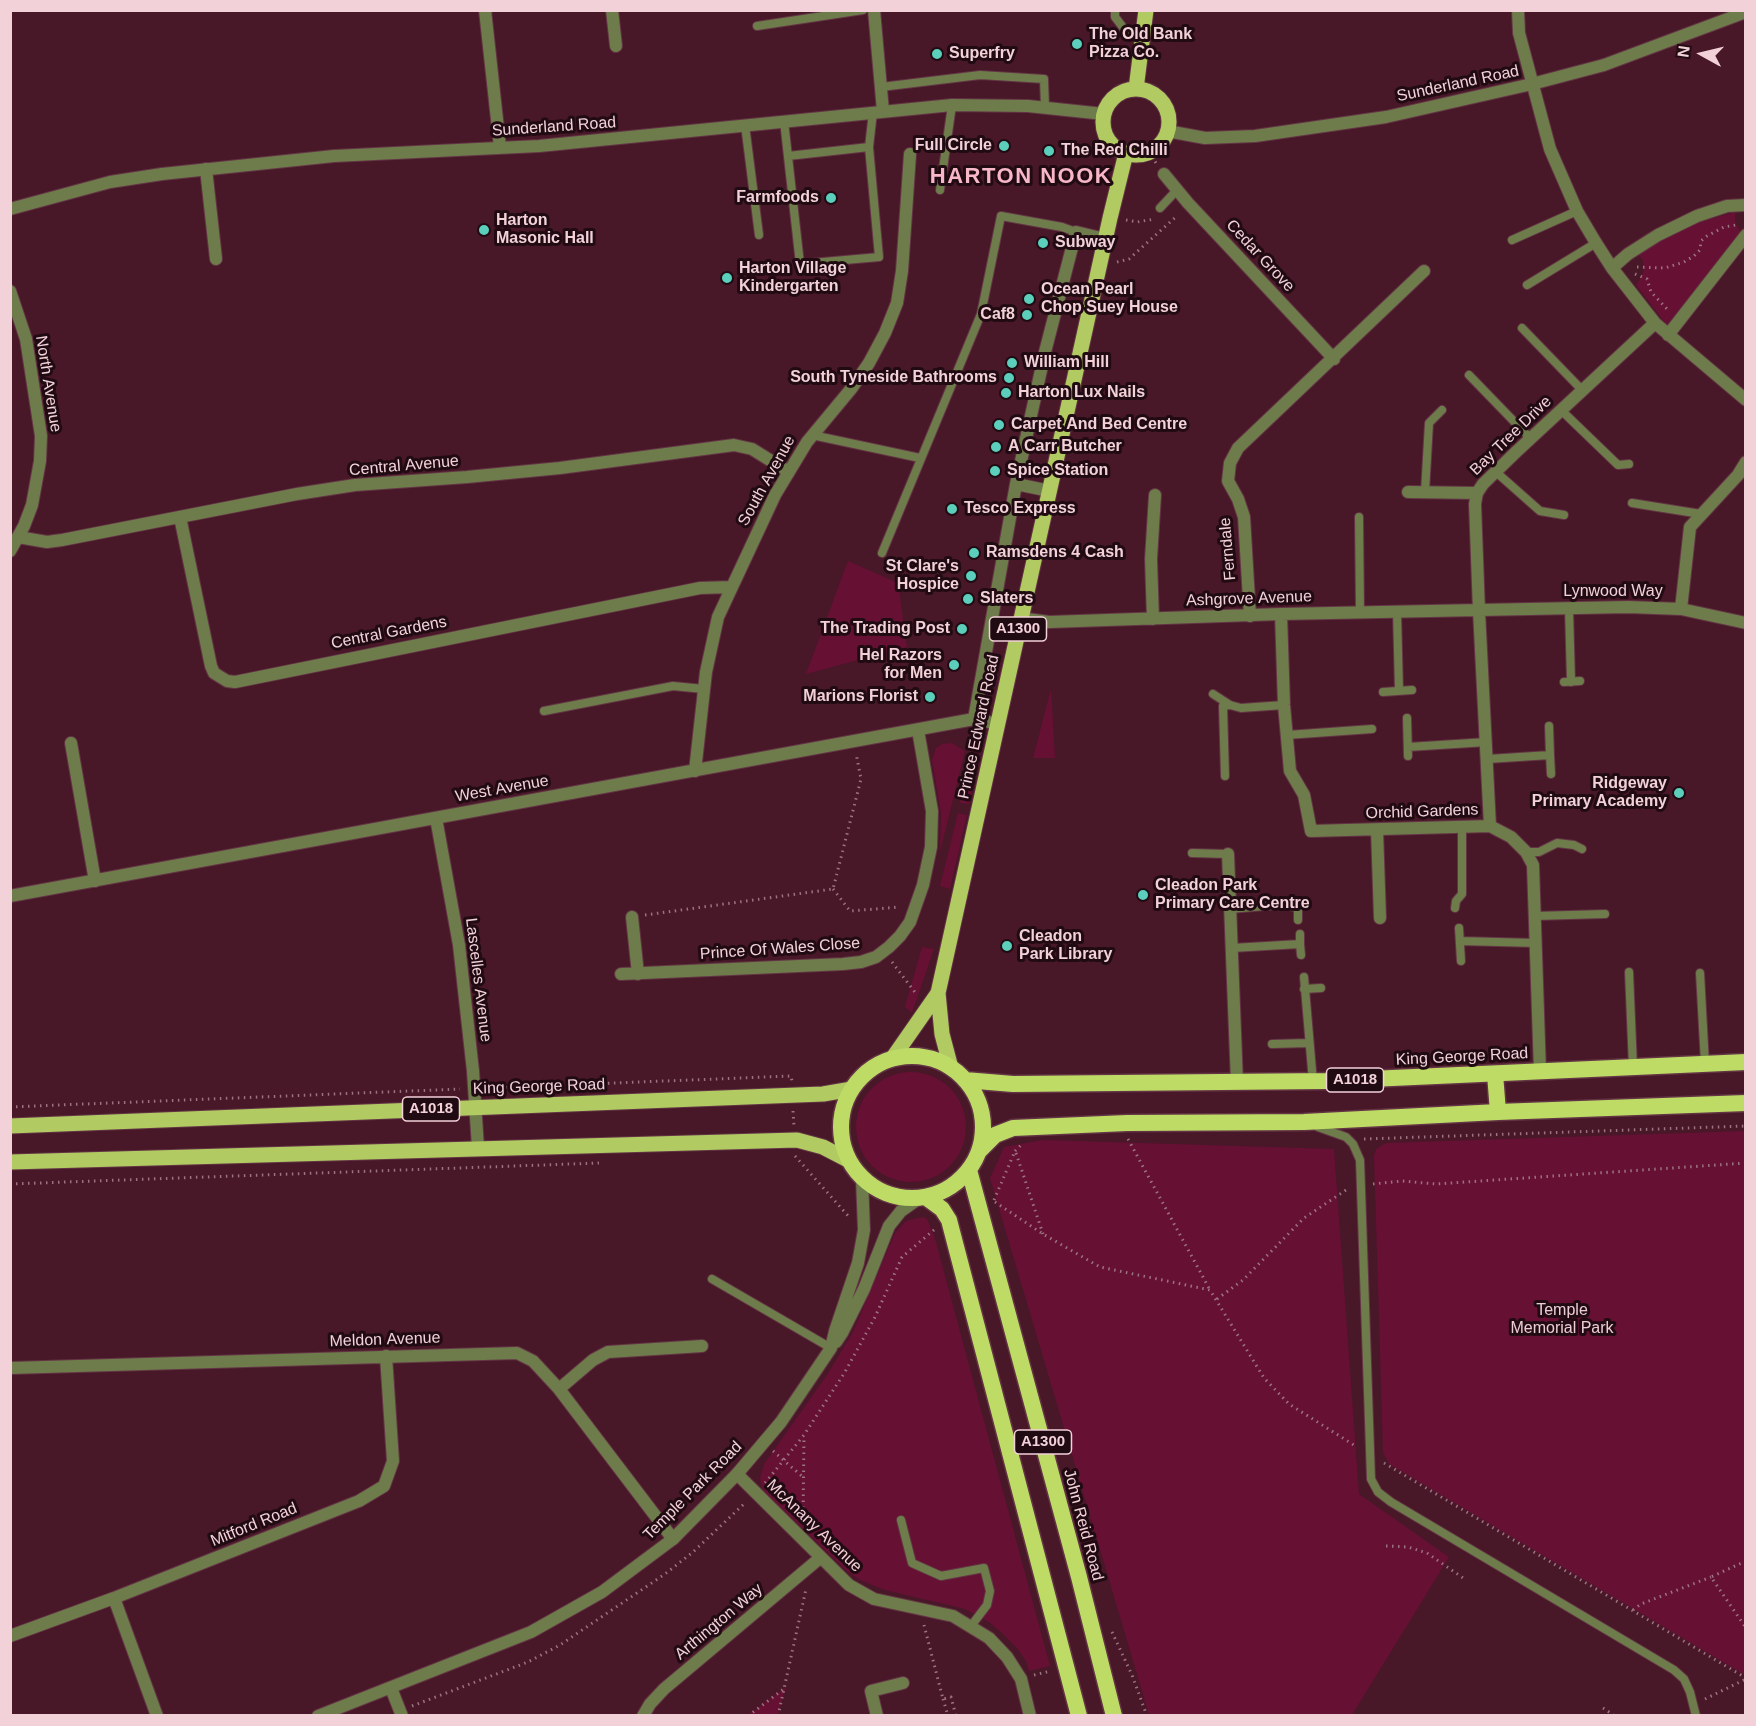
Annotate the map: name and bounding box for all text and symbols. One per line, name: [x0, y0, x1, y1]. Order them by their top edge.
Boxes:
north arrow: [1672, 24, 1732, 84]
place label: The Old Bank Pizza Co.: [1089, 25, 1192, 63]
marker: The Old Bank Pizza Co.: [1070, 37, 1084, 51]
place label: Superfry: [949, 44, 1015, 64]
text: N: [1674, 45, 1693, 58]
marker: Superfry: [930, 47, 944, 61]
street label: Sunderland Road: [1395, 62, 1521, 106]
street label: Sunderland Road: [491, 113, 617, 141]
place label: Full Circle: [915, 136, 992, 156]
marker: Full Circle: [997, 139, 1011, 153]
place label: The Red Chilli: [1061, 141, 1168, 161]
marker: The Red Chilli: [1042, 144, 1056, 158]
district label: HARTON NOOK: [930, 164, 1112, 190]
place label: Farmfoods: [736, 188, 819, 208]
marker: Farmfoods: [824, 191, 838, 205]
place label: Harton Masonic Hall: [496, 211, 594, 249]
street label: Cedar Grove: [1222, 216, 1298, 296]
marker: Harton Masonic Hall: [477, 223, 491, 237]
place label: Subway: [1055, 233, 1115, 253]
marker: Subway: [1036, 236, 1050, 250]
place label: Harton Village Kindergarten: [739, 259, 846, 297]
marker: Harton Village Kindergarten: [720, 271, 734, 285]
place label: Ocean Pearl Chop Suey House: [1041, 280, 1178, 318]
marker: Ocean Pearl Chop Suey House: [1022, 292, 1036, 306]
place label: Caf8: [980, 305, 1015, 325]
marker: Caf8: [1020, 308, 1034, 322]
street label: North Avenue: [31, 334, 65, 434]
place label: William Hill: [1024, 353, 1109, 373]
marker: William Hill: [1005, 356, 1019, 370]
place label: South Tyneside Bathrooms: [790, 368, 997, 388]
marker: South Tyneside Bathrooms: [1002, 371, 1016, 385]
place label: Harton Lux Nails: [1018, 383, 1145, 403]
marker: Harton Lux Nails: [999, 386, 1013, 400]
street label: Bay Tree Drive: [1466, 392, 1556, 480]
place label: Carpet And Bed Centre: [1011, 415, 1187, 435]
marker: Carpet And Bed Centre: [992, 418, 1006, 432]
street label: South Avenue: [734, 433, 800, 529]
place label: A Carr Butcher: [1008, 437, 1122, 457]
marker: A Carr Butcher: [989, 440, 1003, 454]
street label: Central Avenue: [348, 452, 460, 480]
place label: Spice Station: [1007, 461, 1108, 481]
marker: Spice Station: [988, 464, 1002, 478]
place label: Tesco Express: [964, 499, 1076, 519]
marker: Tesco Express: [945, 502, 959, 516]
street label: Ferndale: [1216, 517, 1240, 581]
place label: Ramsdens 4 Cash: [986, 543, 1124, 563]
marker: Ramsdens 4 Cash: [967, 546, 981, 560]
place label: St Clare's Hospice: [886, 557, 959, 595]
marker: St Clare's Hospice: [964, 569, 978, 583]
street label: Lynwood Way: [1563, 582, 1663, 602]
street label: Ashgrove Avenue: [1186, 587, 1312, 611]
place label: Slaters: [980, 589, 1033, 609]
marker: Slaters: [961, 592, 975, 606]
street label: Central Gardens: [330, 612, 448, 654]
road number: A1300: [990, 617, 1046, 641]
place label: The Trading Post: [820, 619, 950, 639]
marker: The Trading Post: [955, 622, 969, 636]
place label: Hel Razors for Men: [859, 646, 942, 684]
street label: Prince Edward Road: [954, 653, 1004, 801]
marker: Hel Razors for Men: [947, 658, 961, 672]
place label: Marions Florist: [803, 687, 918, 707]
marker: Marions Florist: [923, 690, 937, 704]
street label: West Avenue: [454, 771, 550, 807]
place label: Ridgeway Primary Academy: [1532, 774, 1667, 812]
marker: Ridgeway Primary Academy: [1672, 786, 1686, 800]
street label: Orchid Gardens: [1365, 800, 1479, 824]
place label: Cleadon Park Primary Care Centre: [1155, 876, 1310, 914]
marker: Cleadon Park Primary Care Centre: [1136, 888, 1150, 902]
street label: Lascelles Avenue: [461, 917, 495, 1043]
place label: Cleadon Park Library: [1019, 927, 1112, 965]
street label: Prince Of Wales Close: [699, 934, 861, 964]
marker: Cleadon Park Library: [1000, 939, 1014, 953]
street label: King George Road: [1395, 1044, 1529, 1070]
road number: A1018: [1326, 1068, 1384, 1092]
street label: King George Road: [472, 1075, 606, 1099]
road number: A1018: [402, 1097, 460, 1121]
park label: Temple Memorial Park: [1510, 1301, 1614, 1339]
street label: Meldon Avenue: [329, 1328, 441, 1352]
road number: A1300: [1014, 1430, 1072, 1454]
street label: Temple Park Road: [640, 1438, 746, 1544]
street label: John Reid Road: [1059, 1467, 1107, 1583]
street label: McAnany Avenue: [762, 1476, 866, 1576]
street label: Mitford Road: [208, 1499, 300, 1551]
street label: Arthington Way: [671, 1580, 767, 1664]

